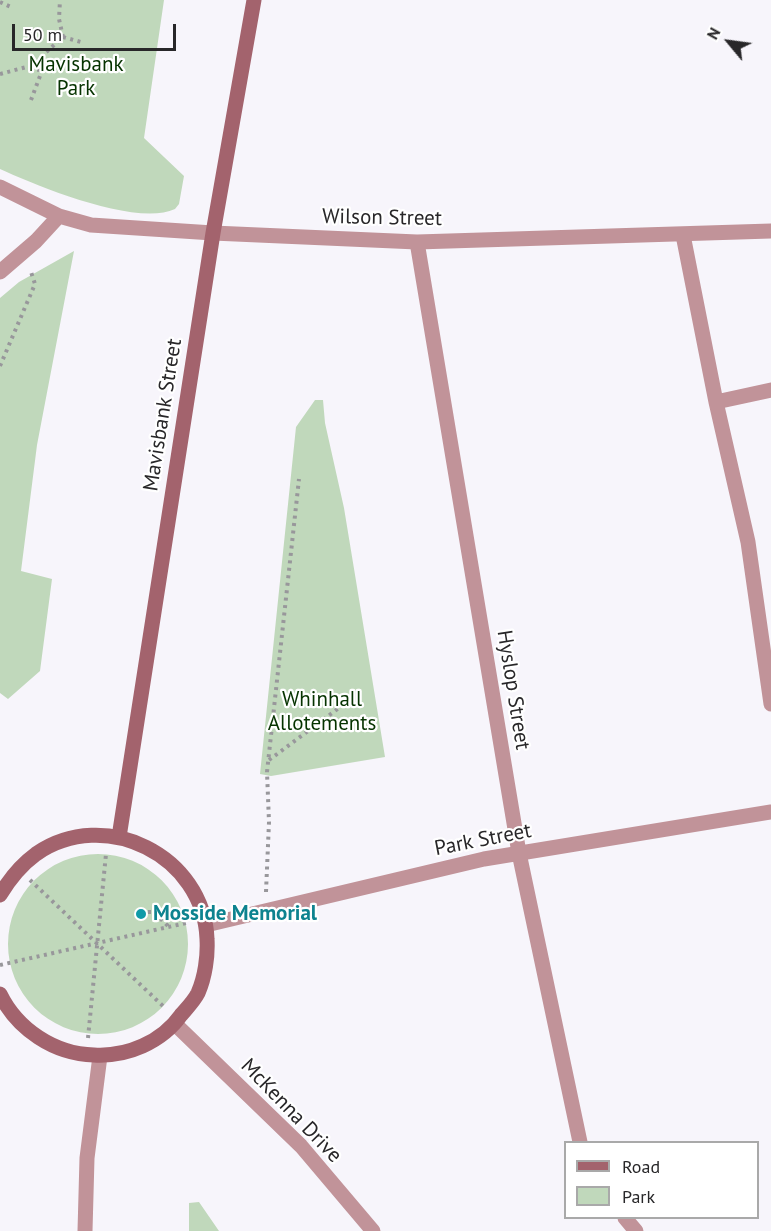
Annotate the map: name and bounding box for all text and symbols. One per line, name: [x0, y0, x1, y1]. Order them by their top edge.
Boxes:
scale bar: [15, 12, 178, 50]
north arrow: [699, 12, 759, 72]
text: 50 m: [23, 23, 62, 46]
text: N: [702, 24, 725, 43]
park label: Mavisbank Park: [29, 52, 123, 102]
street label: Wilson Street: [322, 204, 442, 232]
street label: Mavisbank Street: [138, 337, 188, 493]
street label: Hyslop Street: [491, 628, 535, 752]
park label: Whinhall Allotements: [268, 687, 376, 737]
street label: Park Street: [433, 818, 533, 862]
place label: Mosside Memorial: [153, 901, 317, 927]
marker: Mosside Memorial: [134, 907, 148, 921]
street label: McKenna Drive: [235, 1054, 347, 1168]
legend: [564, 1141, 759, 1219]
text: Road: [622, 1155, 660, 1178]
text: Park: [622, 1185, 655, 1208]

